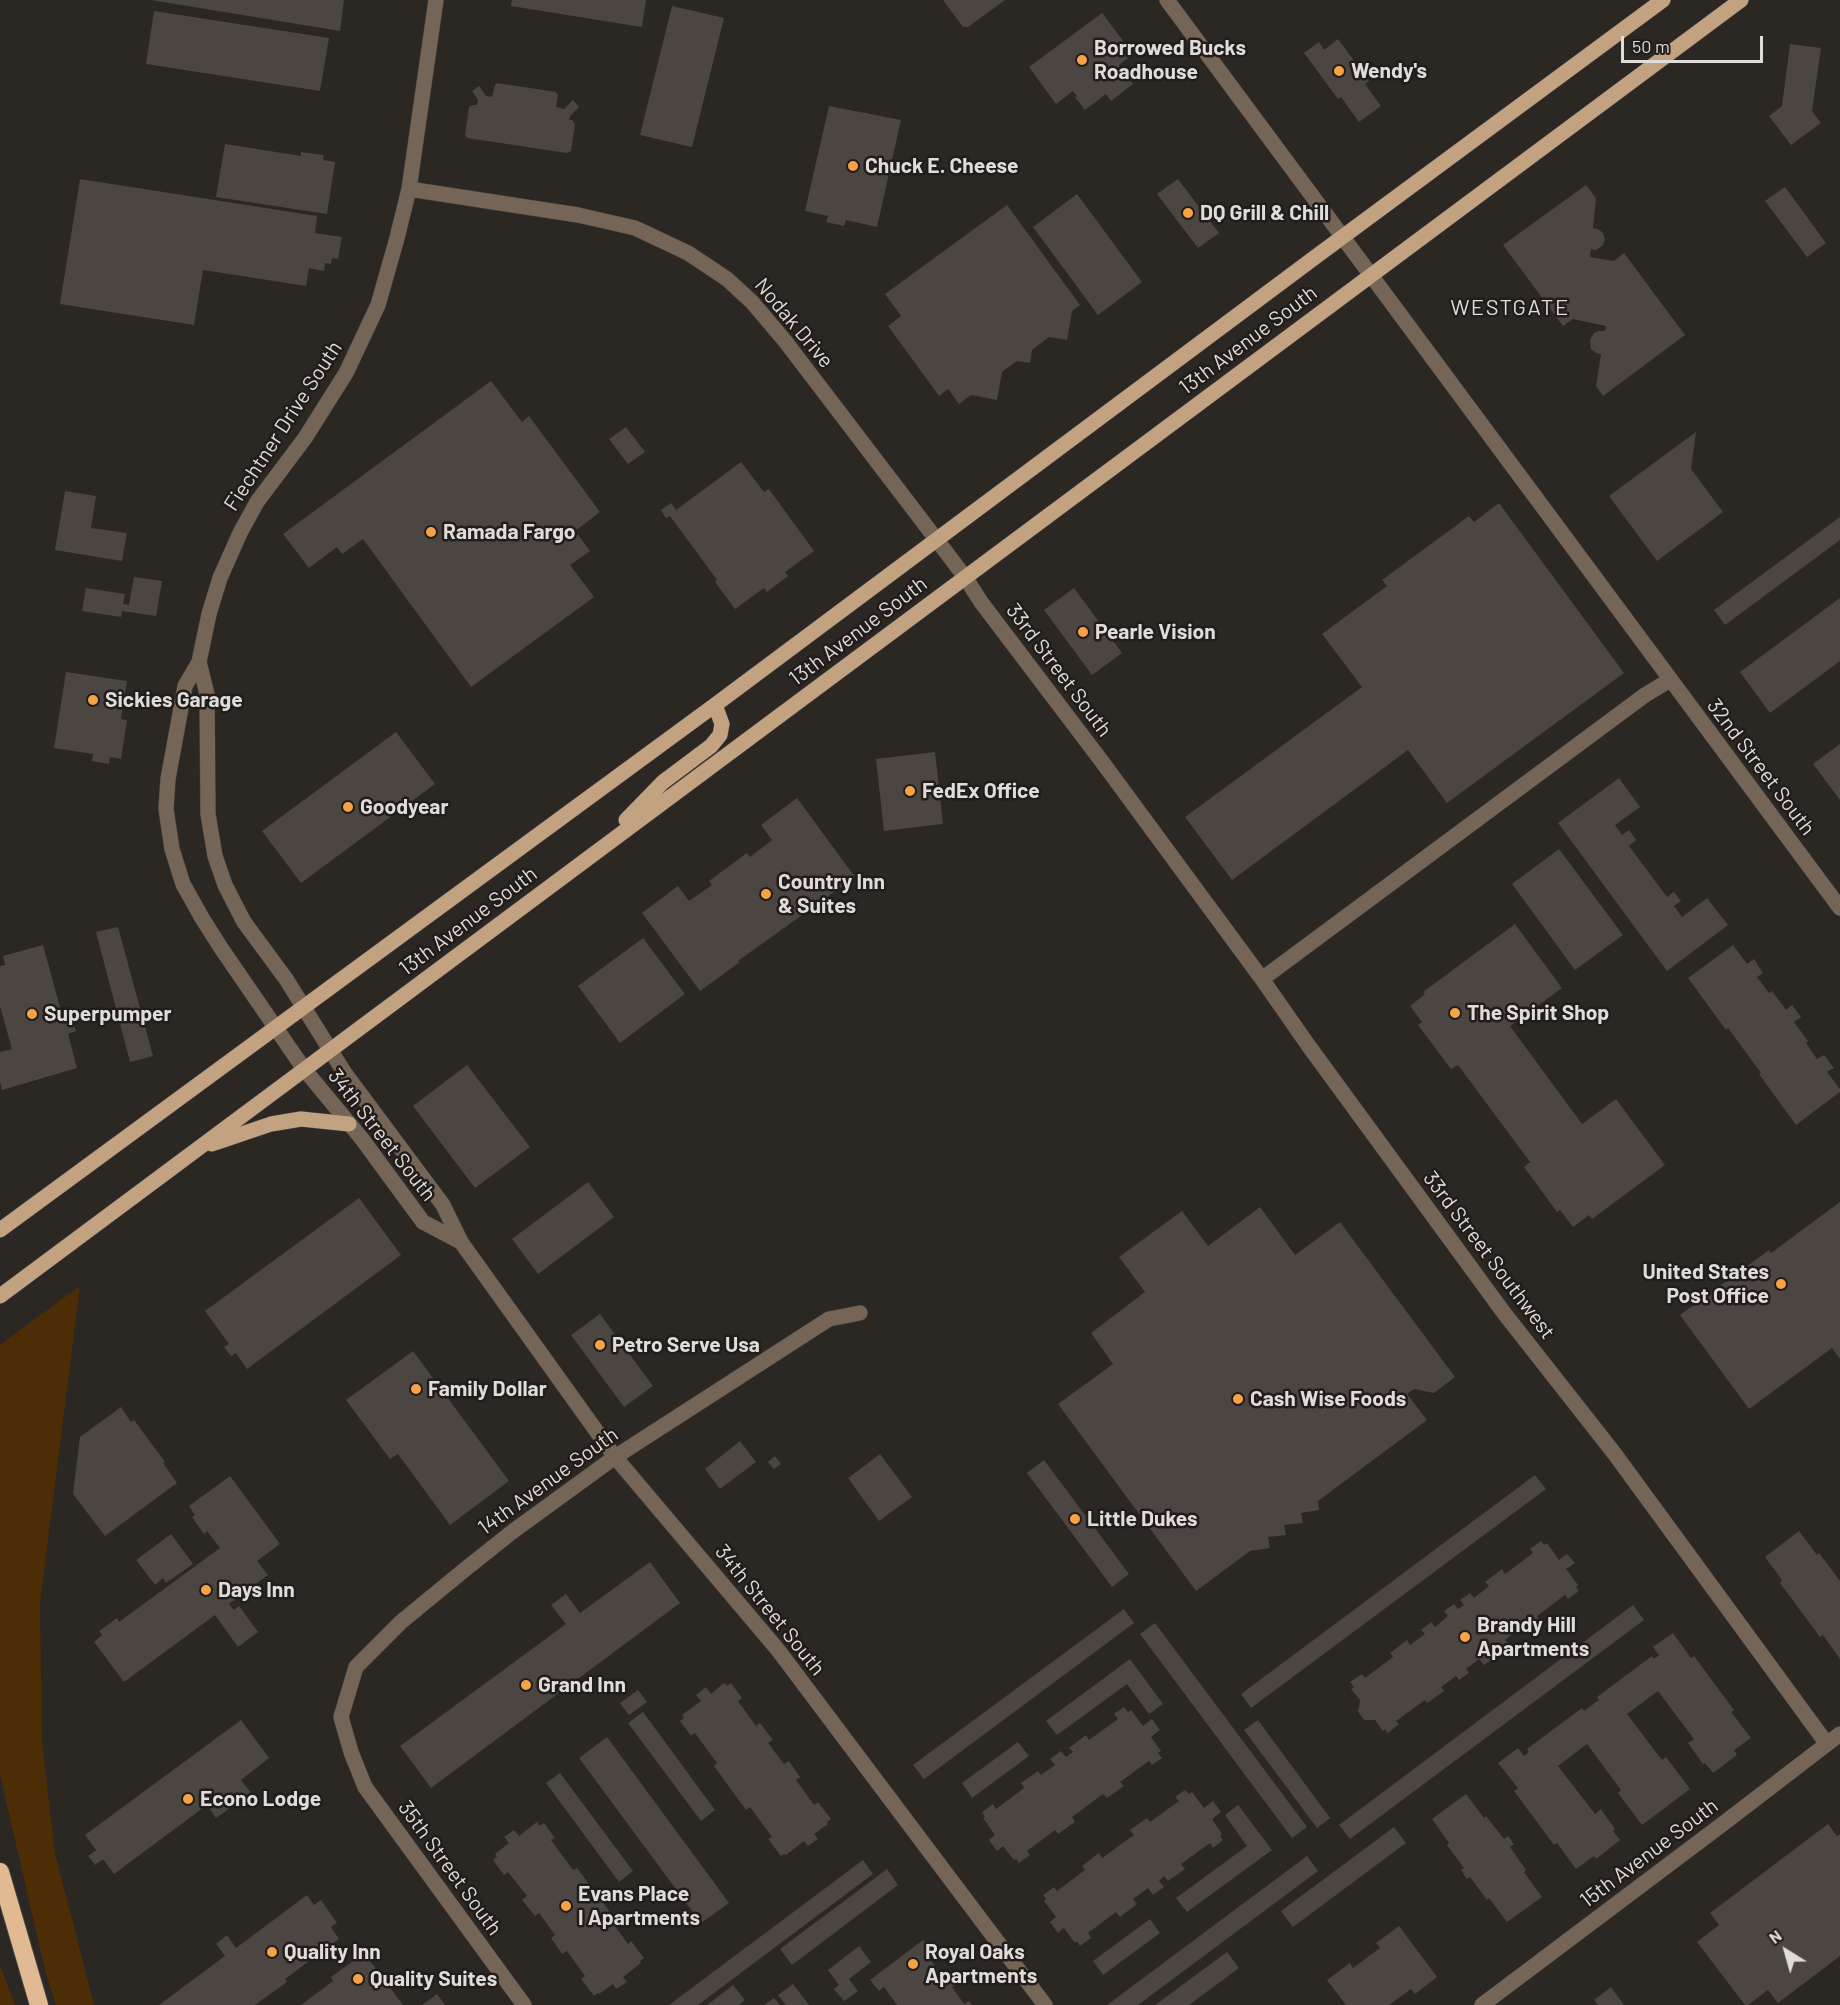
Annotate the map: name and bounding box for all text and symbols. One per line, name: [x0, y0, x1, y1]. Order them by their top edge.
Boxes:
scale bar: [1624, 24, 1766, 62]
place label: Borrowed Bucks Roadhouse: [1094, 35, 1246, 85]
text: 50 m: [1632, 35, 1670, 57]
marker: Borrowed Bucks Roadhouse: [1075, 53, 1089, 67]
place label: Wendy's: [1351, 58, 1427, 84]
marker: Wendy's: [1332, 64, 1346, 78]
place label: Chuck E. Cheese: [865, 153, 1018, 179]
marker: Chuck E. Cheese: [846, 159, 860, 173]
place label: DQ Grill & Chill: [1200, 200, 1329, 226]
marker: DQ Grill & Chill: [1181, 206, 1195, 220]
street label: Nodak Drive: [749, 273, 839, 373]
street label: 13th Avenue South: [1174, 280, 1322, 400]
district label: WESTGATE: [1450, 295, 1570, 321]
street label: Fiechtner Drive South: [219, 336, 347, 516]
place label: Ramada Fargo: [443, 519, 576, 545]
marker: Ramada Fargo: [424, 525, 438, 539]
street label: 13th Avenue South: [784, 571, 932, 691]
street label: 33rd Street South: [1001, 598, 1117, 742]
place label: Pearle Vision: [1095, 619, 1216, 645]
marker: Pearle Vision: [1076, 625, 1090, 639]
place label: Sickies Garage: [105, 687, 243, 713]
marker: Sickies Garage: [86, 693, 100, 707]
street label: 32nd Street South: [1701, 694, 1821, 840]
place label: FedEx Office: [922, 778, 1040, 804]
marker: FedEx Office: [903, 784, 917, 798]
place label: Goodyear: [360, 794, 448, 820]
marker: Goodyear: [341, 800, 355, 814]
street label: 13th Avenue South: [394, 861, 542, 981]
place label: Country Inn & Suites: [778, 869, 885, 919]
marker: Country Inn & Suites: [759, 887, 773, 901]
place label: The Spirit Shop: [1467, 1000, 1609, 1026]
place label: Superpumper: [44, 1001, 172, 1027]
marker: The Spirit Shop: [1448, 1006, 1462, 1020]
marker: Superpumper: [25, 1007, 39, 1021]
street label: 34th Street South: [323, 1064, 441, 1206]
street label: 33rd Street Southwest: [1418, 1166, 1560, 1344]
place label: United States Post Office: [1643, 1259, 1769, 1309]
marker: United States Post Office: [1774, 1277, 1788, 1291]
place label: Petro Serve Usa: [612, 1332, 760, 1358]
marker: Petro Serve Usa: [593, 1338, 607, 1352]
place label: Family Dollar: [428, 1376, 547, 1402]
marker: Family Dollar: [409, 1382, 423, 1396]
place label: Cash Wise Foods: [1250, 1386, 1406, 1412]
marker: Cash Wise Foods: [1231, 1392, 1245, 1406]
street label: 14th Avenue South: [473, 1422, 623, 1540]
place label: Little Dukes: [1087, 1506, 1198, 1532]
marker: Little Dukes: [1068, 1512, 1082, 1526]
street label: 34th Street South: [710, 1540, 830, 1680]
place label: Days Inn: [218, 1577, 295, 1603]
marker: Days Inn: [199, 1583, 213, 1597]
place label: Brandy Hill Apartments: [1477, 1612, 1589, 1662]
marker: Brandy Hill Apartments: [1458, 1630, 1472, 1644]
place label: Grand Inn: [538, 1672, 626, 1698]
marker: Grand Inn: [519, 1678, 533, 1692]
place label: Econo Lodge: [200, 1786, 321, 1812]
marker: Econo Lodge: [181, 1792, 195, 1806]
street label: 15th Avenue South: [1575, 1793, 1723, 1913]
street label: 35th Street South: [393, 1796, 507, 1940]
place label: Evans Place I Apartments: [578, 1881, 700, 1931]
marker: Evans Place I Apartments: [559, 1899, 573, 1913]
north arrow: [1756, 1921, 1816, 1981]
text: N: [1765, 1925, 1785, 1947]
place label: Quality Inn: [284, 1939, 381, 1965]
place label: Royal Oaks Apartments: [925, 1939, 1037, 1989]
marker: Quality Inn: [265, 1945, 279, 1959]
marker: Royal Oaks Apartments: [906, 1957, 920, 1971]
place label: Quality Suites: [370, 1966, 497, 1992]
marker: Quality Suites: [351, 1972, 365, 1986]

